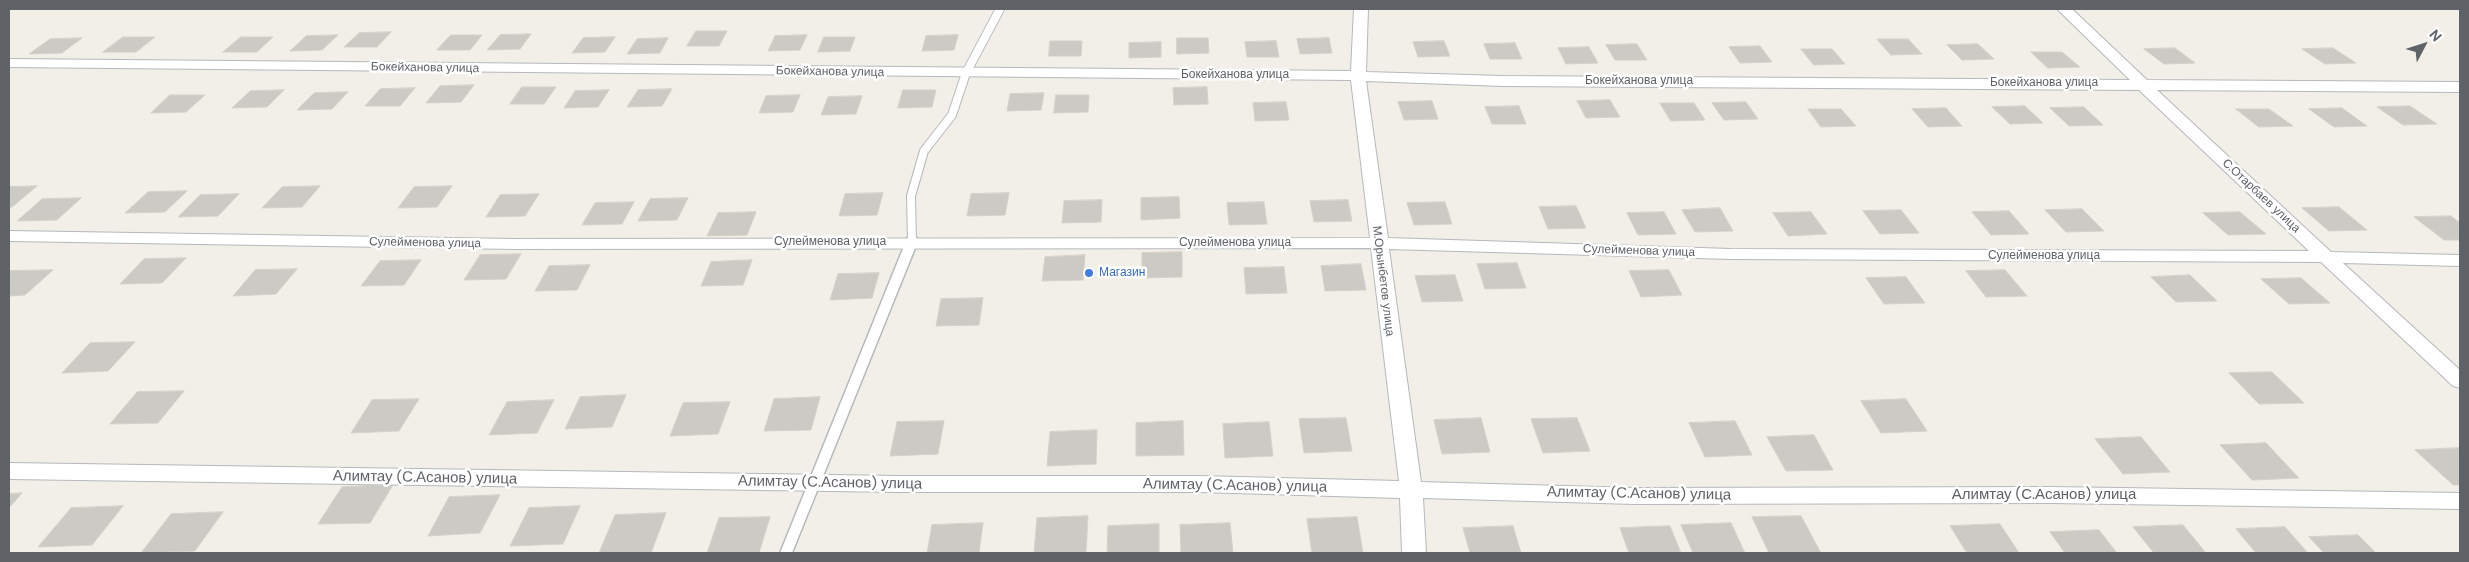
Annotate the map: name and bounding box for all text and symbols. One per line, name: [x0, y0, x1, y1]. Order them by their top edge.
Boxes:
north arrow: [2399, 20, 2449, 70]
text: N: [2425, 26, 2446, 45]
street label: Бокейханова улица: [371, 60, 479, 76]
street label: Бокейханова улица: [776, 64, 884, 80]
street label: Бокейханова улица: [1181, 68, 1289, 82]
street label: Бокейханова улица: [1585, 74, 1693, 88]
street label: Бокейханова улица: [1990, 76, 2098, 90]
street label: С.Отарбаев улица: [2219, 156, 2303, 236]
street label: М.Орынбетов улица: [1369, 225, 1397, 337]
street label: Сулейменова улица: [369, 235, 481, 251]
street label: Сулейменова улица: [774, 235, 886, 249]
street label: Сулейменова улица: [1179, 236, 1291, 250]
street label: Сулейменова улица: [1583, 242, 1695, 260]
street label: Сулейменова улица: [1988, 249, 2100, 263]
place label: Магазин: [1099, 266, 1145, 280]
marker: Магазин: [1083, 267, 1095, 279]
street label: Алимтау (С.Асанов) улица: [333, 467, 517, 489]
street label: Алимтау (С.Асанов) улица: [738, 472, 922, 494]
street label: Алимтау (С.Асанов) улица: [1143, 475, 1327, 497]
street label: Алимтау (С.Асанов) улица: [1547, 483, 1731, 505]
street label: Алимтау (С.Асанов) улица: [1952, 486, 2136, 504]

